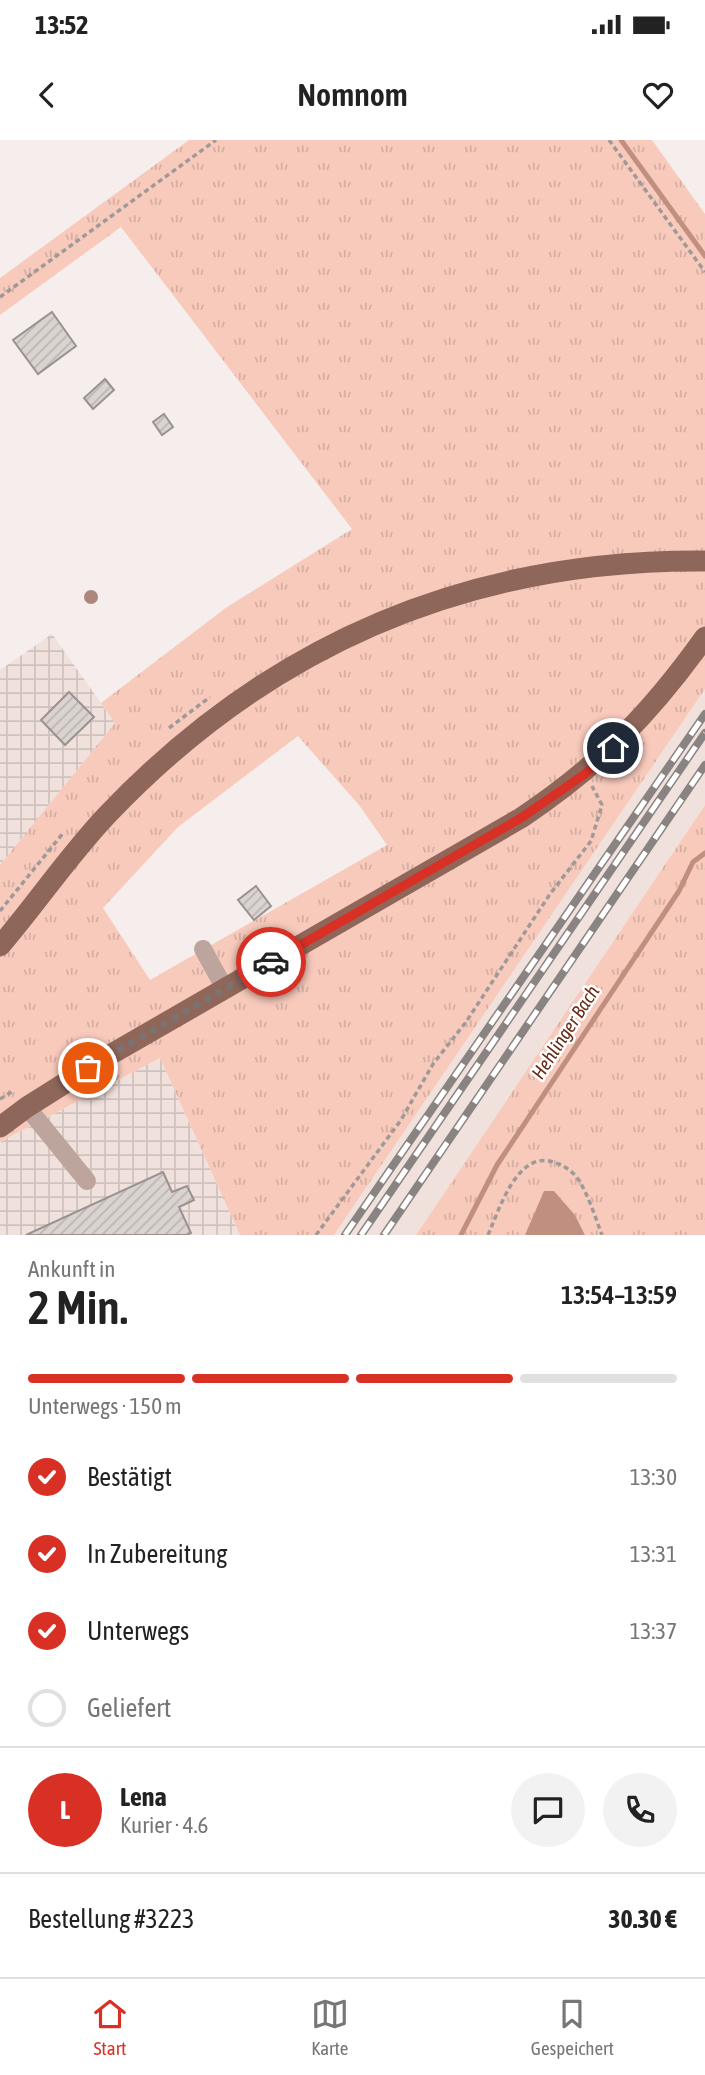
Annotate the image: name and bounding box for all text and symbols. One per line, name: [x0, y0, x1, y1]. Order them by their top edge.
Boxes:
text: 13:52: [35, 10, 89, 40]
icon: back: [28, 76, 66, 114]
text: Nomnom: [297, 76, 408, 113]
icon: heart: [639, 76, 677, 114]
pin: [583, 718, 643, 778]
icon: home: [594, 729, 632, 767]
courier: [236, 927, 306, 997]
icon: car: [252, 943, 290, 981]
water label: Hehlinger Bach: [527, 981, 603, 1083]
pin: [58, 1038, 118, 1098]
icon: bag: [69, 1049, 107, 1087]
text: Ankunft in: [28, 1256, 115, 1282]
text: 13:54–13:59: [561, 1280, 677, 1310]
text: 2 Min.: [28, 1281, 128, 1334]
text: Unterwegs · 150 m: [28, 1393, 182, 1419]
icon: check: [28, 1458, 66, 1496]
text: Bestätigt: [87, 1462, 172, 1492]
text: 13:30: [630, 1464, 677, 1490]
icon: check: [28, 1535, 66, 1573]
text: In Zubereitung: [87, 1539, 227, 1569]
text: 13:31: [630, 1541, 677, 1567]
icon: check: [28, 1612, 66, 1650]
text: Unterwegs: [87, 1616, 189, 1646]
text: 13:37: [630, 1618, 677, 1644]
text: Geliefert: [87, 1693, 171, 1723]
button: chat: [511, 1773, 585, 1847]
button: phone: [603, 1773, 677, 1847]
text: Lena: [120, 1782, 167, 1812]
text: L: [60, 1795, 70, 1825]
text: Kurier · 4.6: [120, 1812, 208, 1838]
text: Bestellung #3223: [28, 1904, 194, 1934]
text: 30.30 €: [608, 1904, 677, 1934]
tab: Start: [91, 1995, 129, 2059]
tab: Karte: [311, 1995, 349, 2059]
tab: Gespeichert: [531, 1995, 614, 2059]

